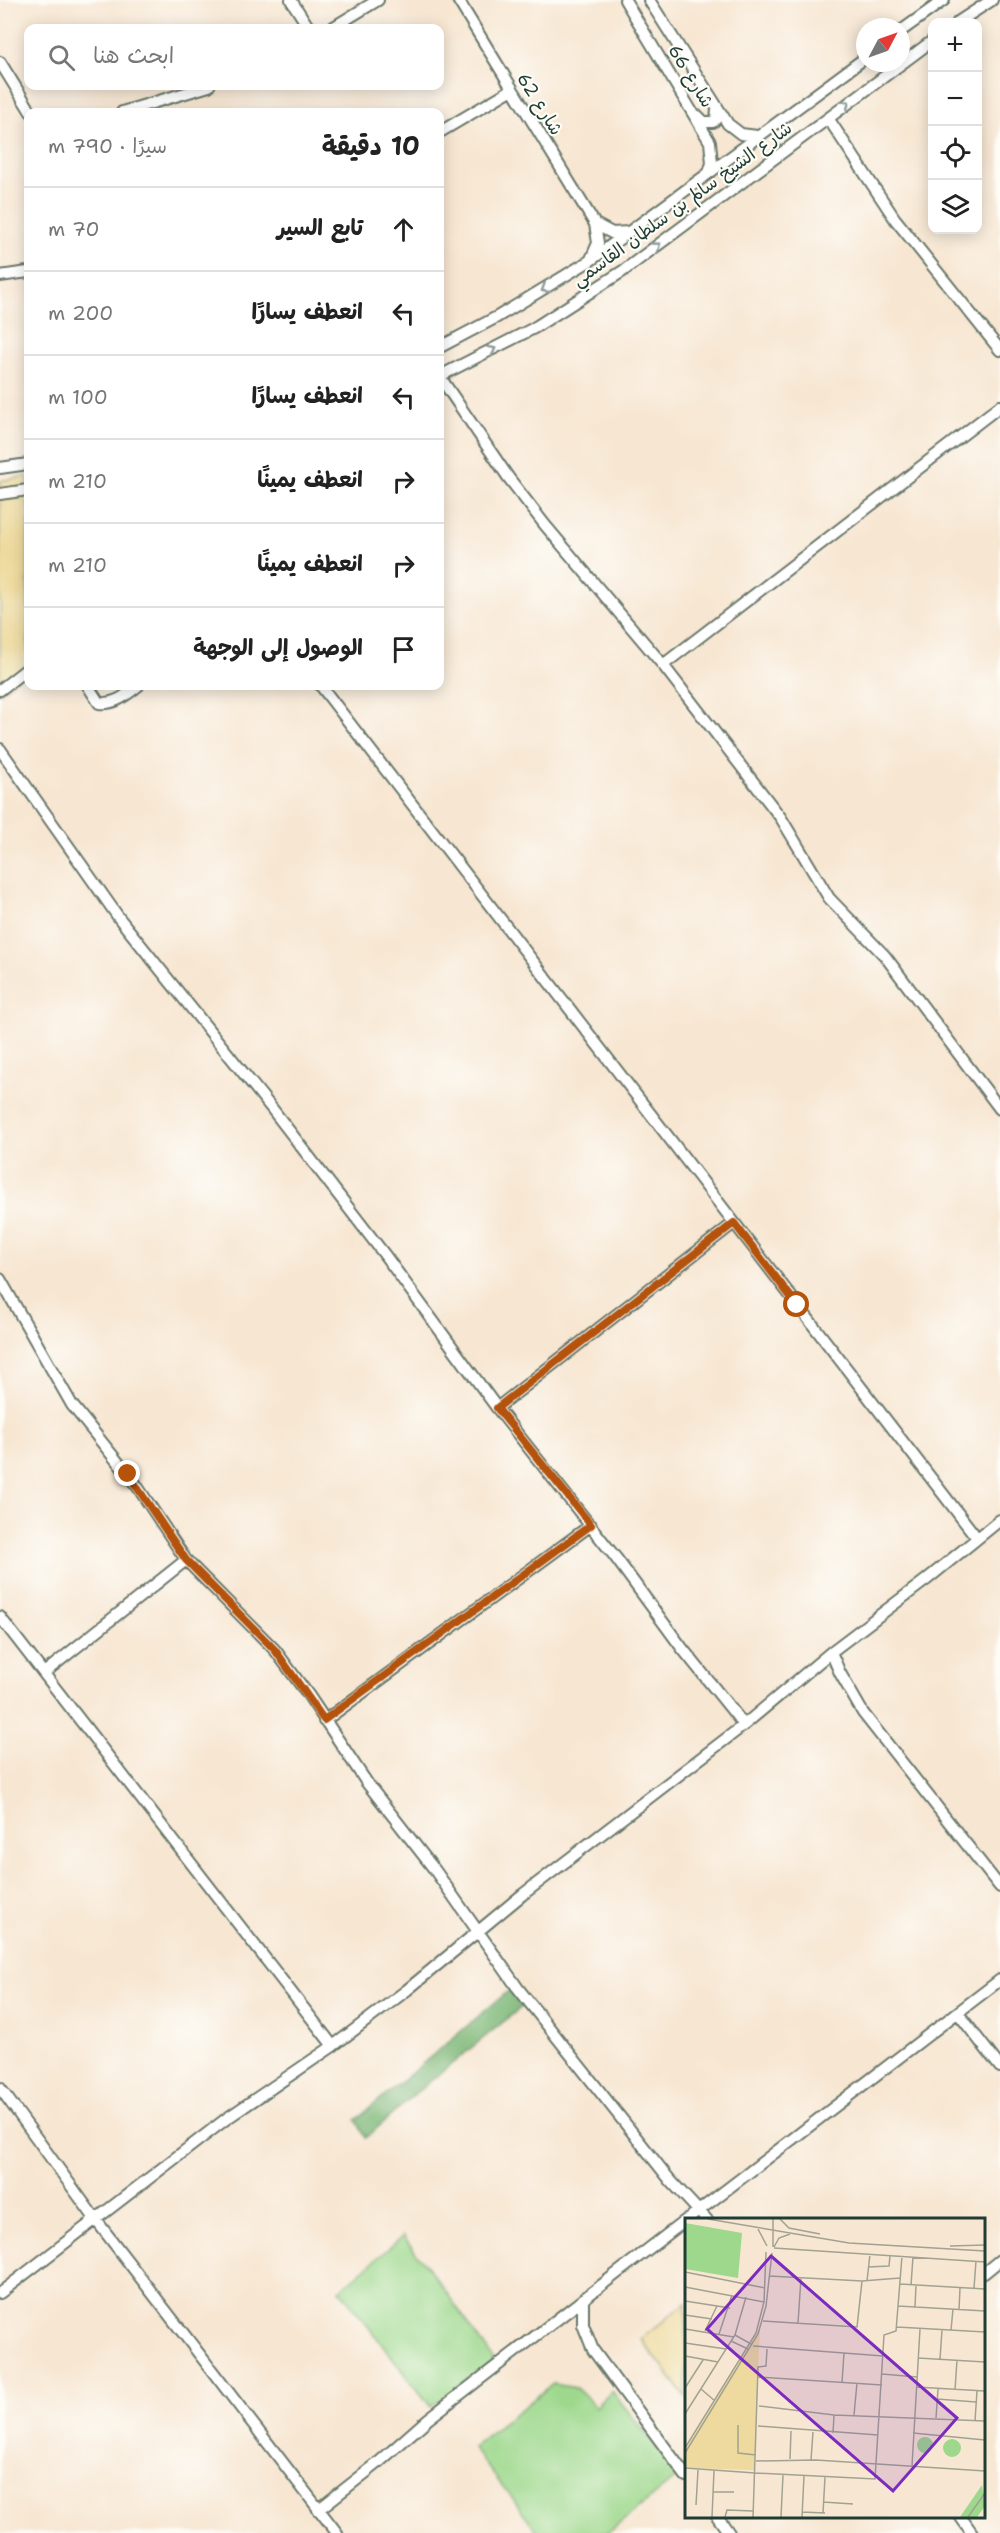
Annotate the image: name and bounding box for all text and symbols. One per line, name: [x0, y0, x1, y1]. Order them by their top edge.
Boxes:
north arrow: [856, 18, 910, 72]
map controls: [928, 18, 982, 234]
button: +: [928, 18, 982, 72]
search box: [24, 24, 444, 90]
street label: شارع 66: [663, 40, 719, 112]
icon: search: [45, 41, 78, 74]
text: ابحث هنا: [93, 41, 174, 70]
street label: شارع 62: [511, 68, 569, 140]
button: −: [928, 72, 982, 126]
one-way arrow: [840, 100, 851, 111]
street label: شارع الشيخ سالم بن سلطان القاسمي: [567, 116, 799, 295]
button: locate: [928, 126, 982, 180]
text: 10 دقيقة: [322, 128, 420, 163]
text: سيرًا · 790 m: [48, 133, 167, 159]
button: layers: [928, 180, 982, 234]
text: تابع السير: [277, 213, 363, 242]
icon: ahead: [387, 213, 420, 246]
text: 70 m: [48, 216, 100, 242]
one-way arrow: [650, 243, 661, 254]
one-way arrow: [541, 281, 552, 292]
text: انعطف يسارًا: [251, 297, 363, 326]
icon: left: [387, 297, 420, 330]
text: 200 m: [48, 300, 113, 326]
one-way arrow: [485, 345, 496, 357]
text: انعطف يسارًا: [251, 381, 363, 410]
icon: left: [387, 381, 420, 414]
text: 100 m: [48, 384, 108, 410]
text: انعطف يمينًا: [257, 465, 363, 494]
icon: right: [387, 465, 420, 498]
text: 210 m: [48, 468, 107, 494]
text: انعطف يمينًا: [257, 549, 363, 578]
icon: right: [387, 549, 420, 582]
text: 210 m: [48, 552, 107, 578]
text: الوصول إلى الوجهة: [193, 633, 363, 662]
icon: arrive: [387, 633, 420, 666]
route start: [783, 1291, 809, 1317]
route end: [114, 1460, 140, 1486]
inset map: [685, 2218, 985, 2518]

